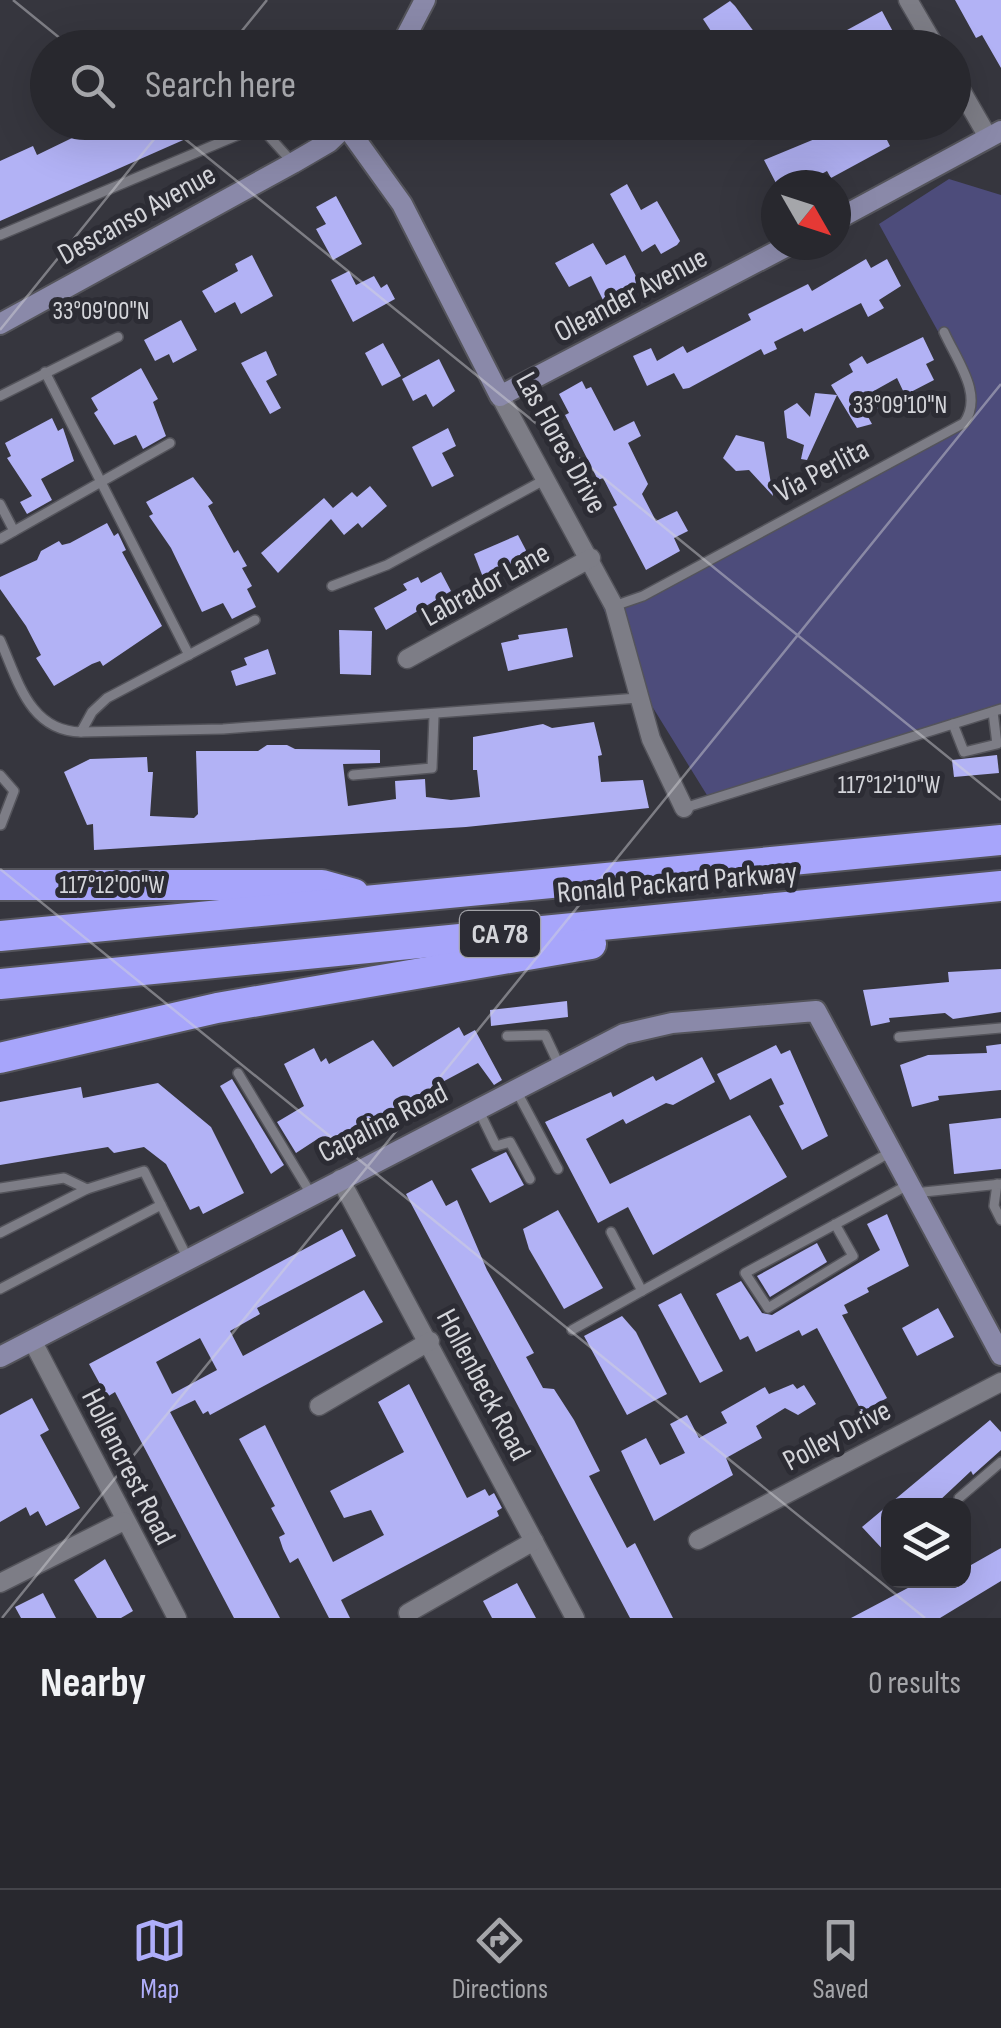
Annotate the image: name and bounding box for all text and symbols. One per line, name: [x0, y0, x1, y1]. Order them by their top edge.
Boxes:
search box: [30, 30, 971, 140]
icon: search: [65, 58, 120, 113]
text: Search here: [145, 63, 296, 108]
street label: Descanso Avenue: [52, 157, 222, 273]
north arrow: [761, 170, 851, 260]
street label: Oleander Avenue: [548, 240, 714, 350]
text: 33°09'00"N: [53, 296, 149, 327]
street label: Las Flores Drive: [508, 366, 614, 520]
text: 33°09'10"N: [853, 390, 947, 421]
street label: Via Perlita: [769, 431, 875, 511]
street label: Labrador Lane: [416, 535, 556, 635]
text: 117°12'10"W: [838, 770, 940, 801]
street label: Ronald Packard Parkway: [556, 855, 799, 911]
text: 117°12'00"W: [60, 870, 164, 901]
road number: CA 78: [460, 911, 540, 957]
street label: Capalina Road: [312, 1075, 454, 1171]
street label: Hollenbeck Road: [428, 1303, 538, 1467]
street label: Hollencrest Road: [73, 1383, 183, 1551]
street label: Polley Drive: [777, 1393, 897, 1479]
map controls: [881, 1498, 971, 1588]
button: layers: [881, 1498, 971, 1588]
text: Nearby: [40, 1658, 146, 1709]
text: 0 results: [868, 1664, 961, 1703]
tab: Map: [132, 1913, 187, 2006]
tab: Directions: [452, 1913, 548, 2006]
tab: Saved: [813, 1913, 869, 2006]

